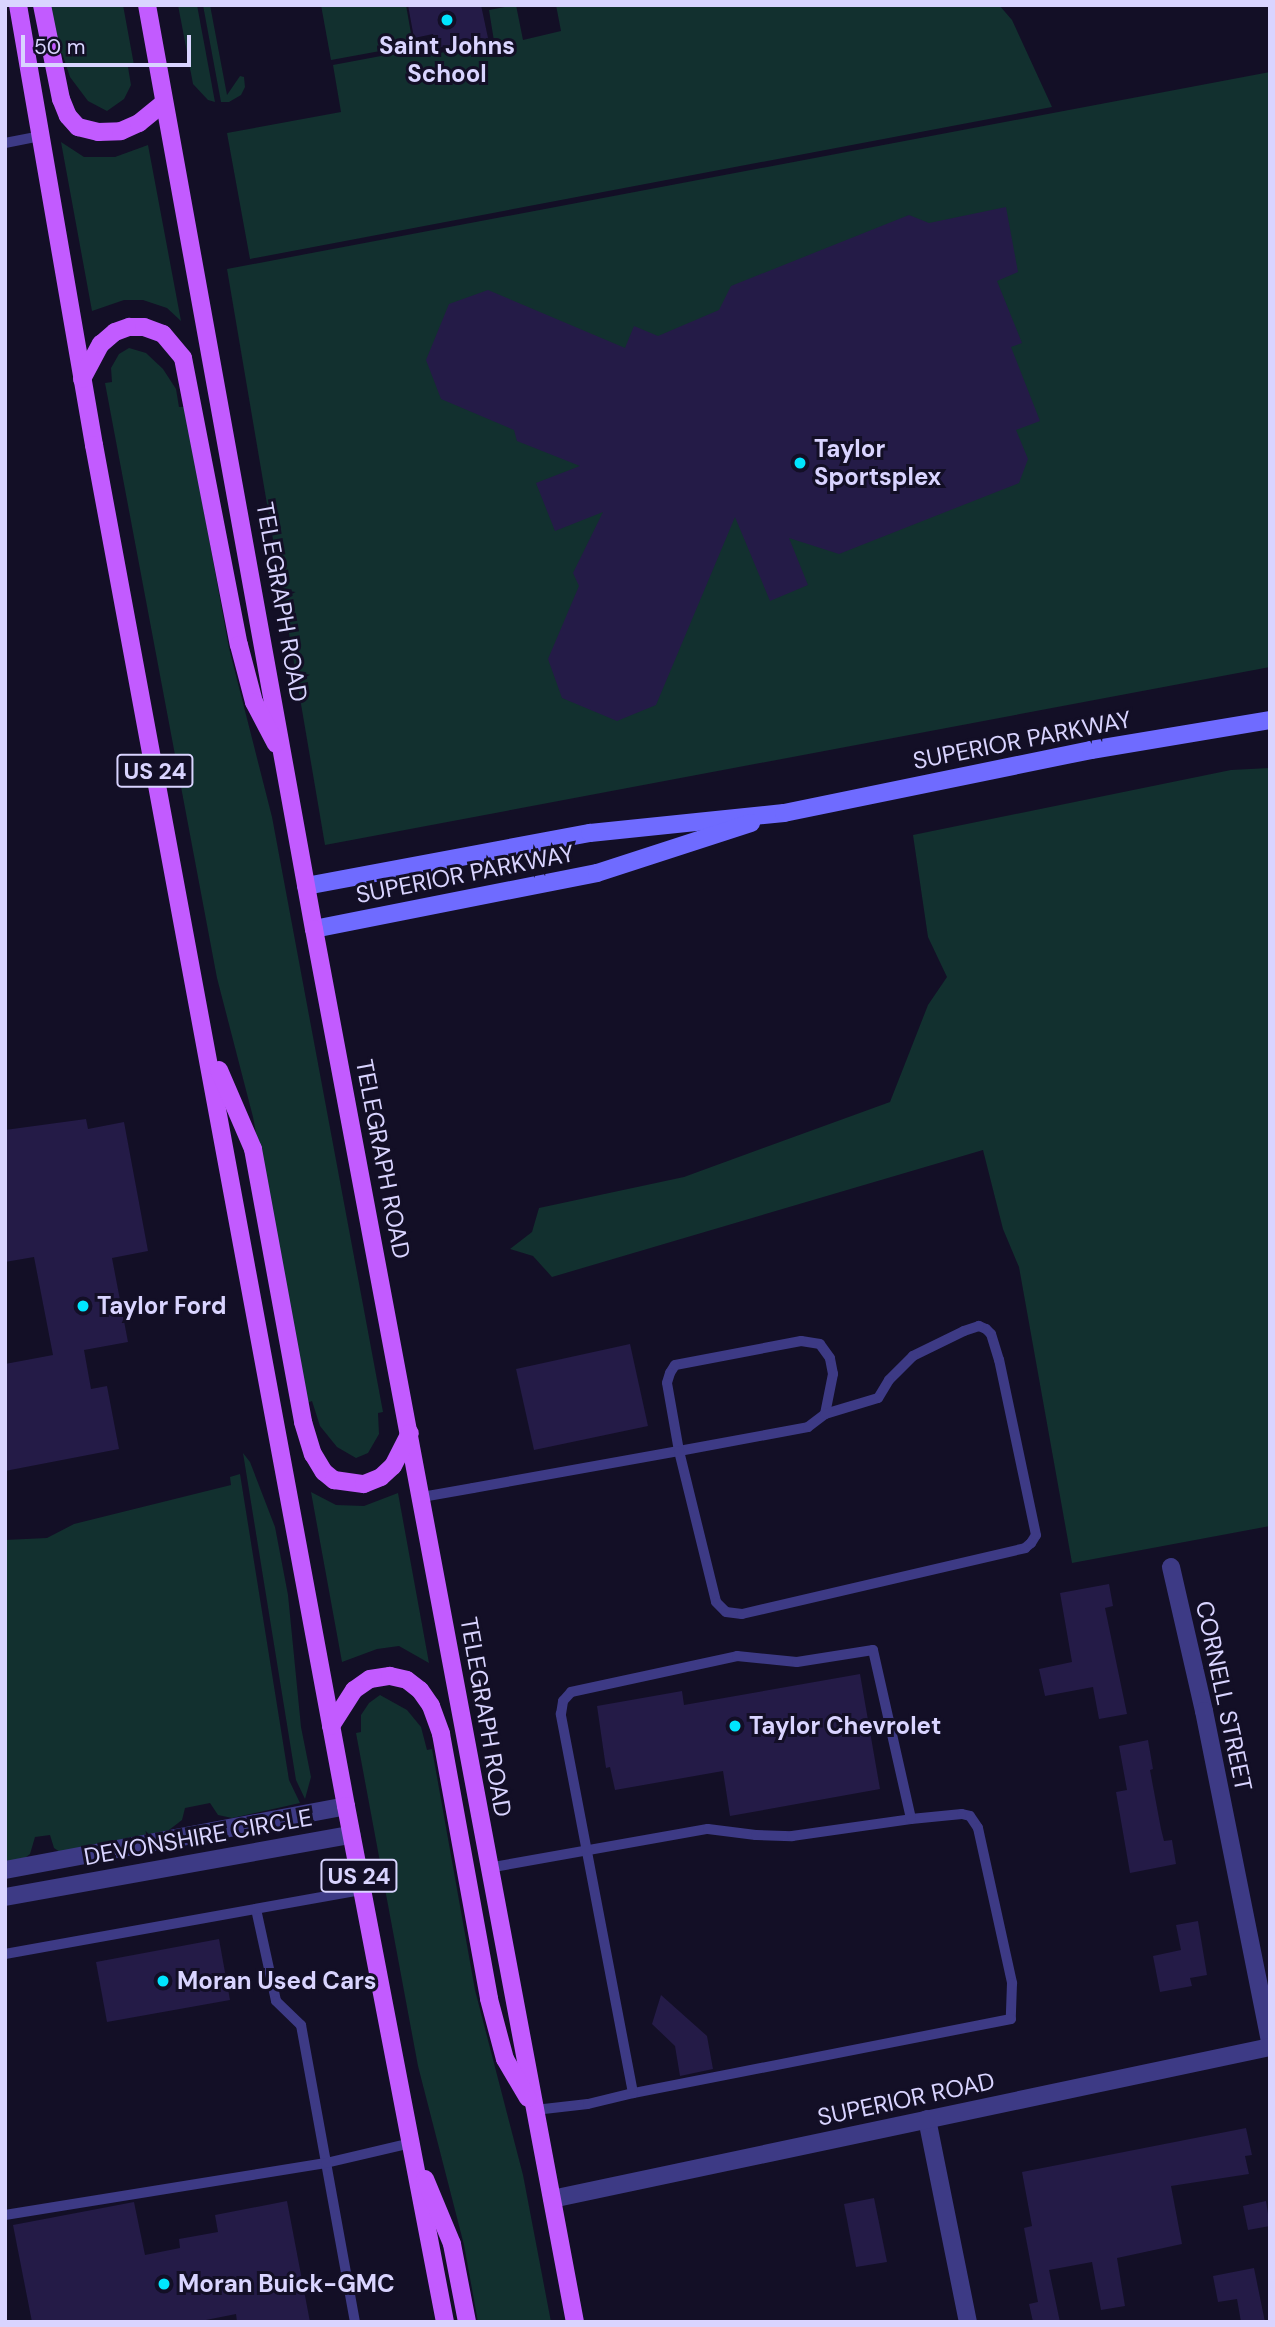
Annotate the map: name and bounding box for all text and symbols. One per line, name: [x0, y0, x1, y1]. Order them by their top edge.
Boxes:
marker: Saint Johns School: [439, 12, 455, 28]
scale bar: [24, 21, 194, 65]
place label: Saint Johns School: [379, 32, 515, 88]
text: 50 m: [34, 33, 85, 61]
place label: Taylor Sportsplex: [814, 435, 941, 491]
marker: Taylor Sportsplex: [792, 455, 808, 471]
street label: TELEGRAPH ROAD: [250, 500, 314, 704]
street label: SUPERIOR PARKWAY: [910, 705, 1134, 775]
road number: US 24: [115, 751, 195, 790]
street label: SUPERIOR PARKWAY: [353, 839, 577, 909]
street label: TELEGRAPH ROAD: [350, 1057, 416, 1261]
place label: Taylor Ford: [97, 1292, 227, 1320]
marker: Taylor Ford: [75, 1298, 91, 1314]
street label: CORNELL STREET: [1190, 1598, 1258, 1794]
street label: TELEGRAPH ROAD: [454, 1615, 518, 1819]
place label: Taylor Chevrolet: [749, 1712, 941, 1740]
marker: Taylor Chevrolet: [727, 1718, 743, 1734]
street label: DEVONSHIRE CIRCLE: [82, 1803, 314, 1871]
road number: US 24: [319, 1856, 399, 1896]
place label: Moran Used Cars: [177, 1967, 377, 1995]
marker: Moran Used Cars: [155, 1973, 171, 1989]
street label: SUPERIOR ROAD: [815, 2066, 997, 2132]
place label: Moran Buick-GMC: [178, 2270, 395, 2298]
marker: Moran Buick-GMC: [156, 2276, 172, 2292]

